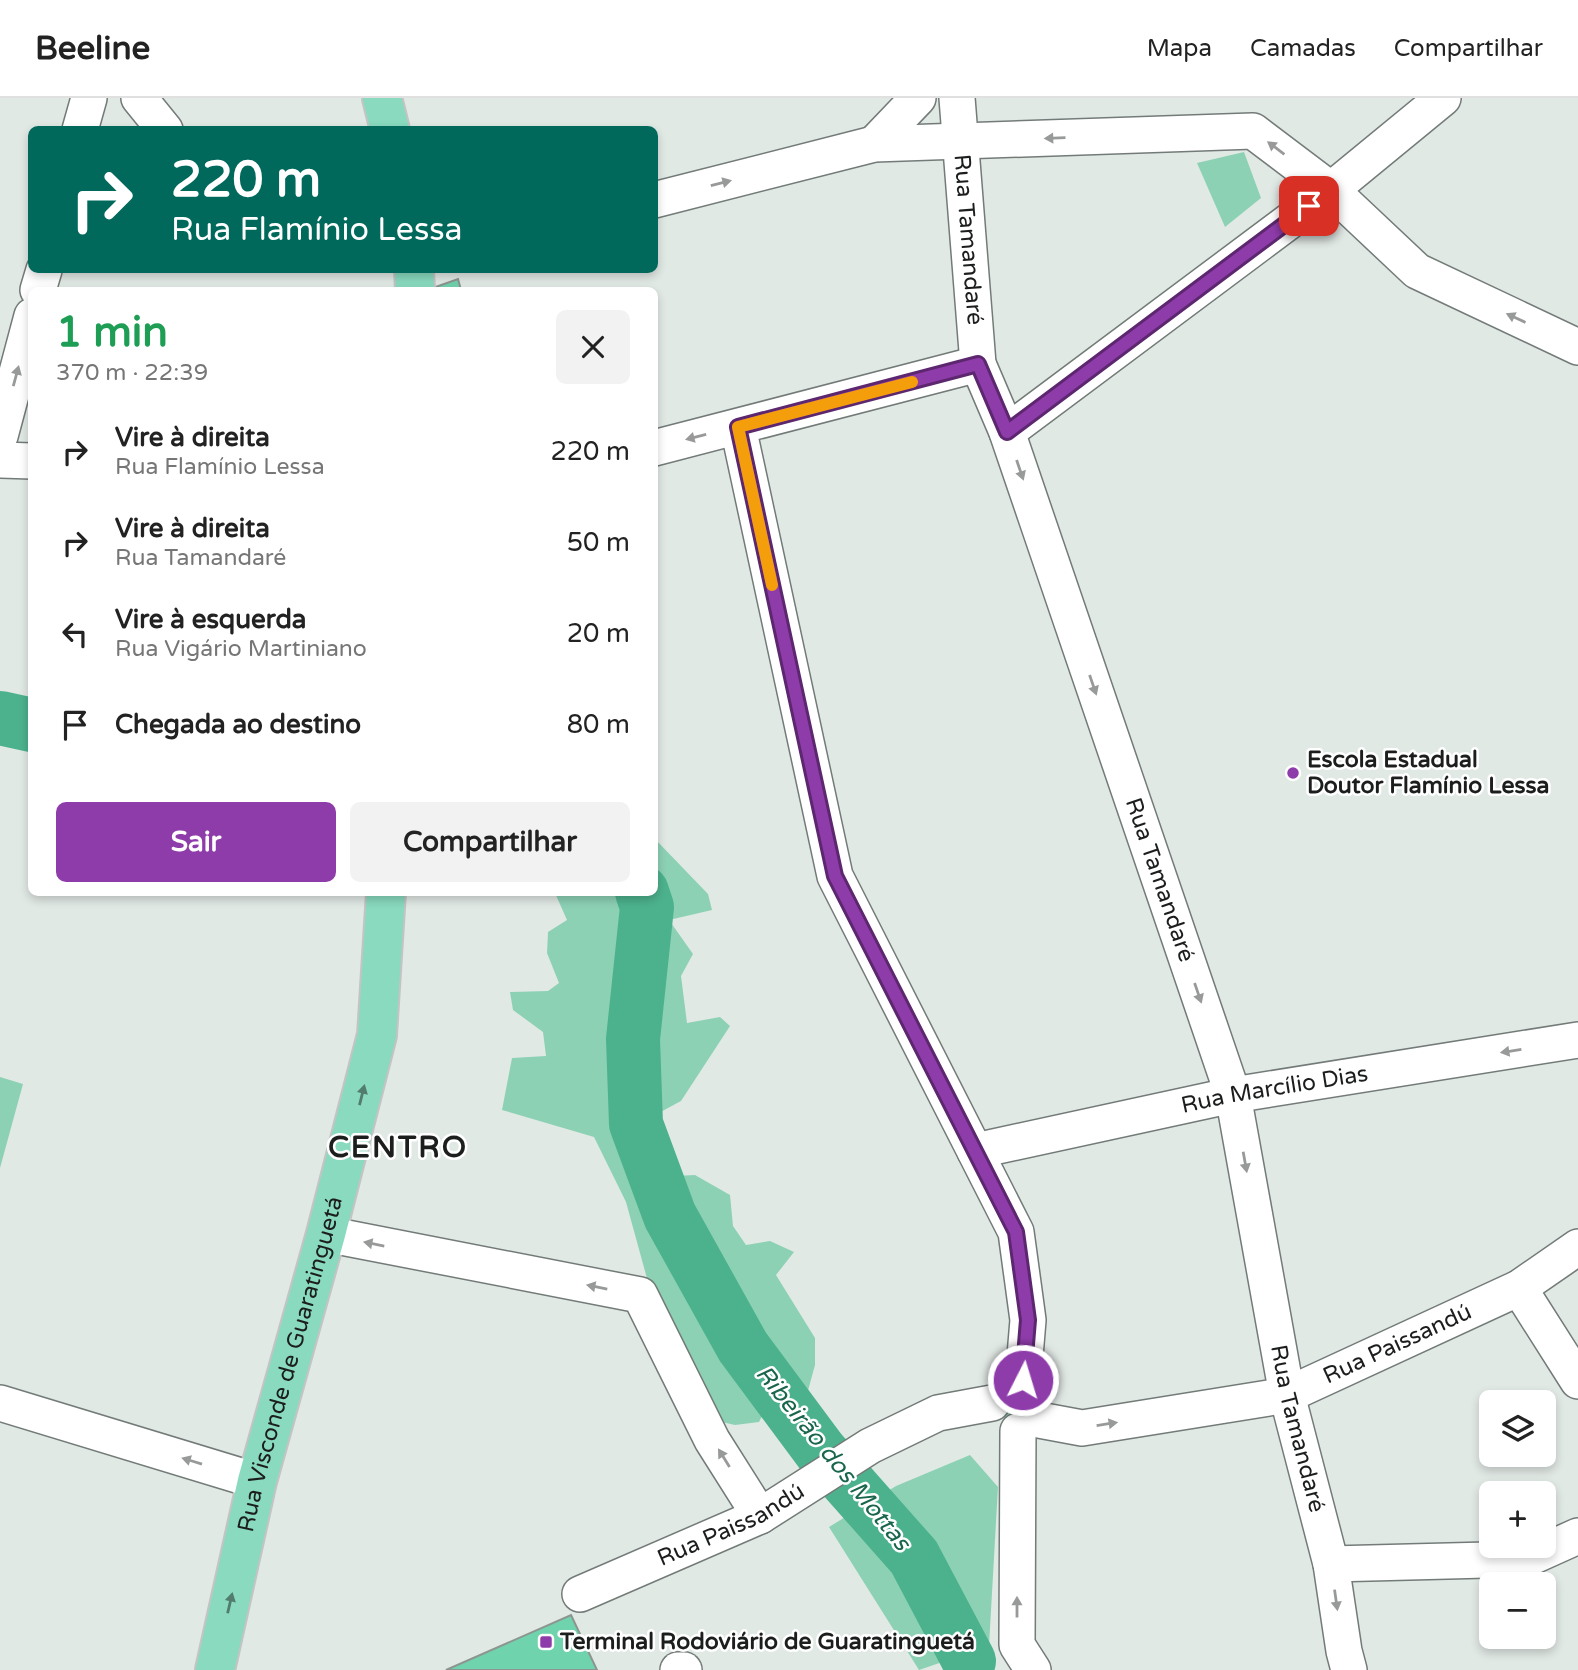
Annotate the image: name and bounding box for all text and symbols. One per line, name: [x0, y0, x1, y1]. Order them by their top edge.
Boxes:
text: Beeline: [35, 29, 150, 68]
text: Mapa: [1147, 34, 1212, 63]
text: Camadas: [1250, 34, 1356, 63]
text: Compartilhar: [1394, 34, 1543, 63]
one-way arrow: [1044, 132, 1066, 143]
one-way arrow: [1267, 142, 1285, 156]
text: 220 m: [171, 151, 321, 210]
street label: Rua Tamandaré: [947, 153, 989, 326]
icon: right: [56, 154, 147, 245]
pin: [1279, 176, 1339, 236]
one-way arrow: [710, 177, 732, 188]
icon: arrive: [1290, 187, 1328, 225]
text: Rua Flamínio Lessa: [171, 211, 463, 249]
text: 1 min: [56, 307, 168, 358]
button: close: [556, 310, 630, 384]
one-way arrow: [1506, 312, 1526, 324]
text: 370 m · 22:39: [56, 359, 208, 387]
one-way arrow: [11, 365, 22, 387]
text: Vire à direita: [115, 422, 270, 453]
one-way arrow: [685, 432, 707, 443]
icon: right: [56, 433, 94, 471]
text: 220 m: [550, 436, 630, 467]
text: Rua Flamínio Lessa: [115, 453, 325, 481]
one-way arrow: [1015, 459, 1025, 480]
text: Vire à direita: [115, 513, 270, 544]
icon: right: [56, 524, 94, 562]
text: 50 m: [567, 527, 630, 558]
text: Rua Tamandaré: [115, 544, 286, 572]
text: Vire à esquerda: [115, 604, 306, 635]
icon: left: [56, 615, 94, 653]
text: 20 m: [567, 618, 630, 649]
text: Rua Vigário Martiniano: [115, 635, 367, 663]
one-way arrow: [1088, 675, 1099, 696]
icon: arrive: [56, 706, 94, 744]
text: Chegada ao destino: [115, 709, 361, 740]
text: 80 m: [567, 709, 630, 740]
place label: Escola Estadual Doutor Flamínio Lessa: [1307, 746, 1550, 800]
marker: Escola Estadual Doutor Flamínio Lessa: [1285, 765, 1301, 781]
street label: Rua Tamandaré: [1119, 794, 1201, 966]
button: Sair: [56, 802, 336, 882]
button: Compartilhar: [350, 802, 630, 882]
one-way arrow: [1193, 983, 1204, 1004]
one-way arrow: [1499, 1046, 1521, 1057]
street label: Rua Marcílio Dias: [1179, 1060, 1370, 1120]
one-way arrow: [357, 1084, 368, 1106]
district label: CENTRO: [328, 1129, 468, 1166]
one-way arrow: [1240, 1151, 1251, 1173]
street label: Rua Visconde de Guaratinguetá: [232, 1193, 349, 1535]
one-way arrow: [363, 1238, 385, 1249]
one-way arrow: [586, 1281, 608, 1292]
street label: Rua Paissandú: [1319, 1298, 1476, 1390]
position arrow: [986, 1343, 1060, 1417]
street label: Rua Tamandaré: [1264, 1343, 1331, 1515]
water label: Ribeirão dos Mottas: [750, 1360, 917, 1557]
map controls: [1479, 1390, 1556, 1649]
button: layers: [1479, 1390, 1556, 1467]
one-way arrow: [1096, 1418, 1118, 1429]
one-way arrow: [717, 1449, 730, 1468]
one-way arrow: [181, 1456, 202, 1466]
street label: Rua Paissandú: [653, 1477, 810, 1573]
button: +: [1479, 1481, 1556, 1558]
button: −: [1479, 1572, 1556, 1649]
one-way arrow: [1331, 1589, 1342, 1611]
one-way arrow: [224, 1592, 235, 1614]
one-way arrow: [1011, 1595, 1023, 1617]
place label: Terminal Rodoviário de Guaratinguetá: [559, 1628, 975, 1656]
marker: Terminal Rodoviário de Guaratinguetá: [538, 1634, 554, 1650]

